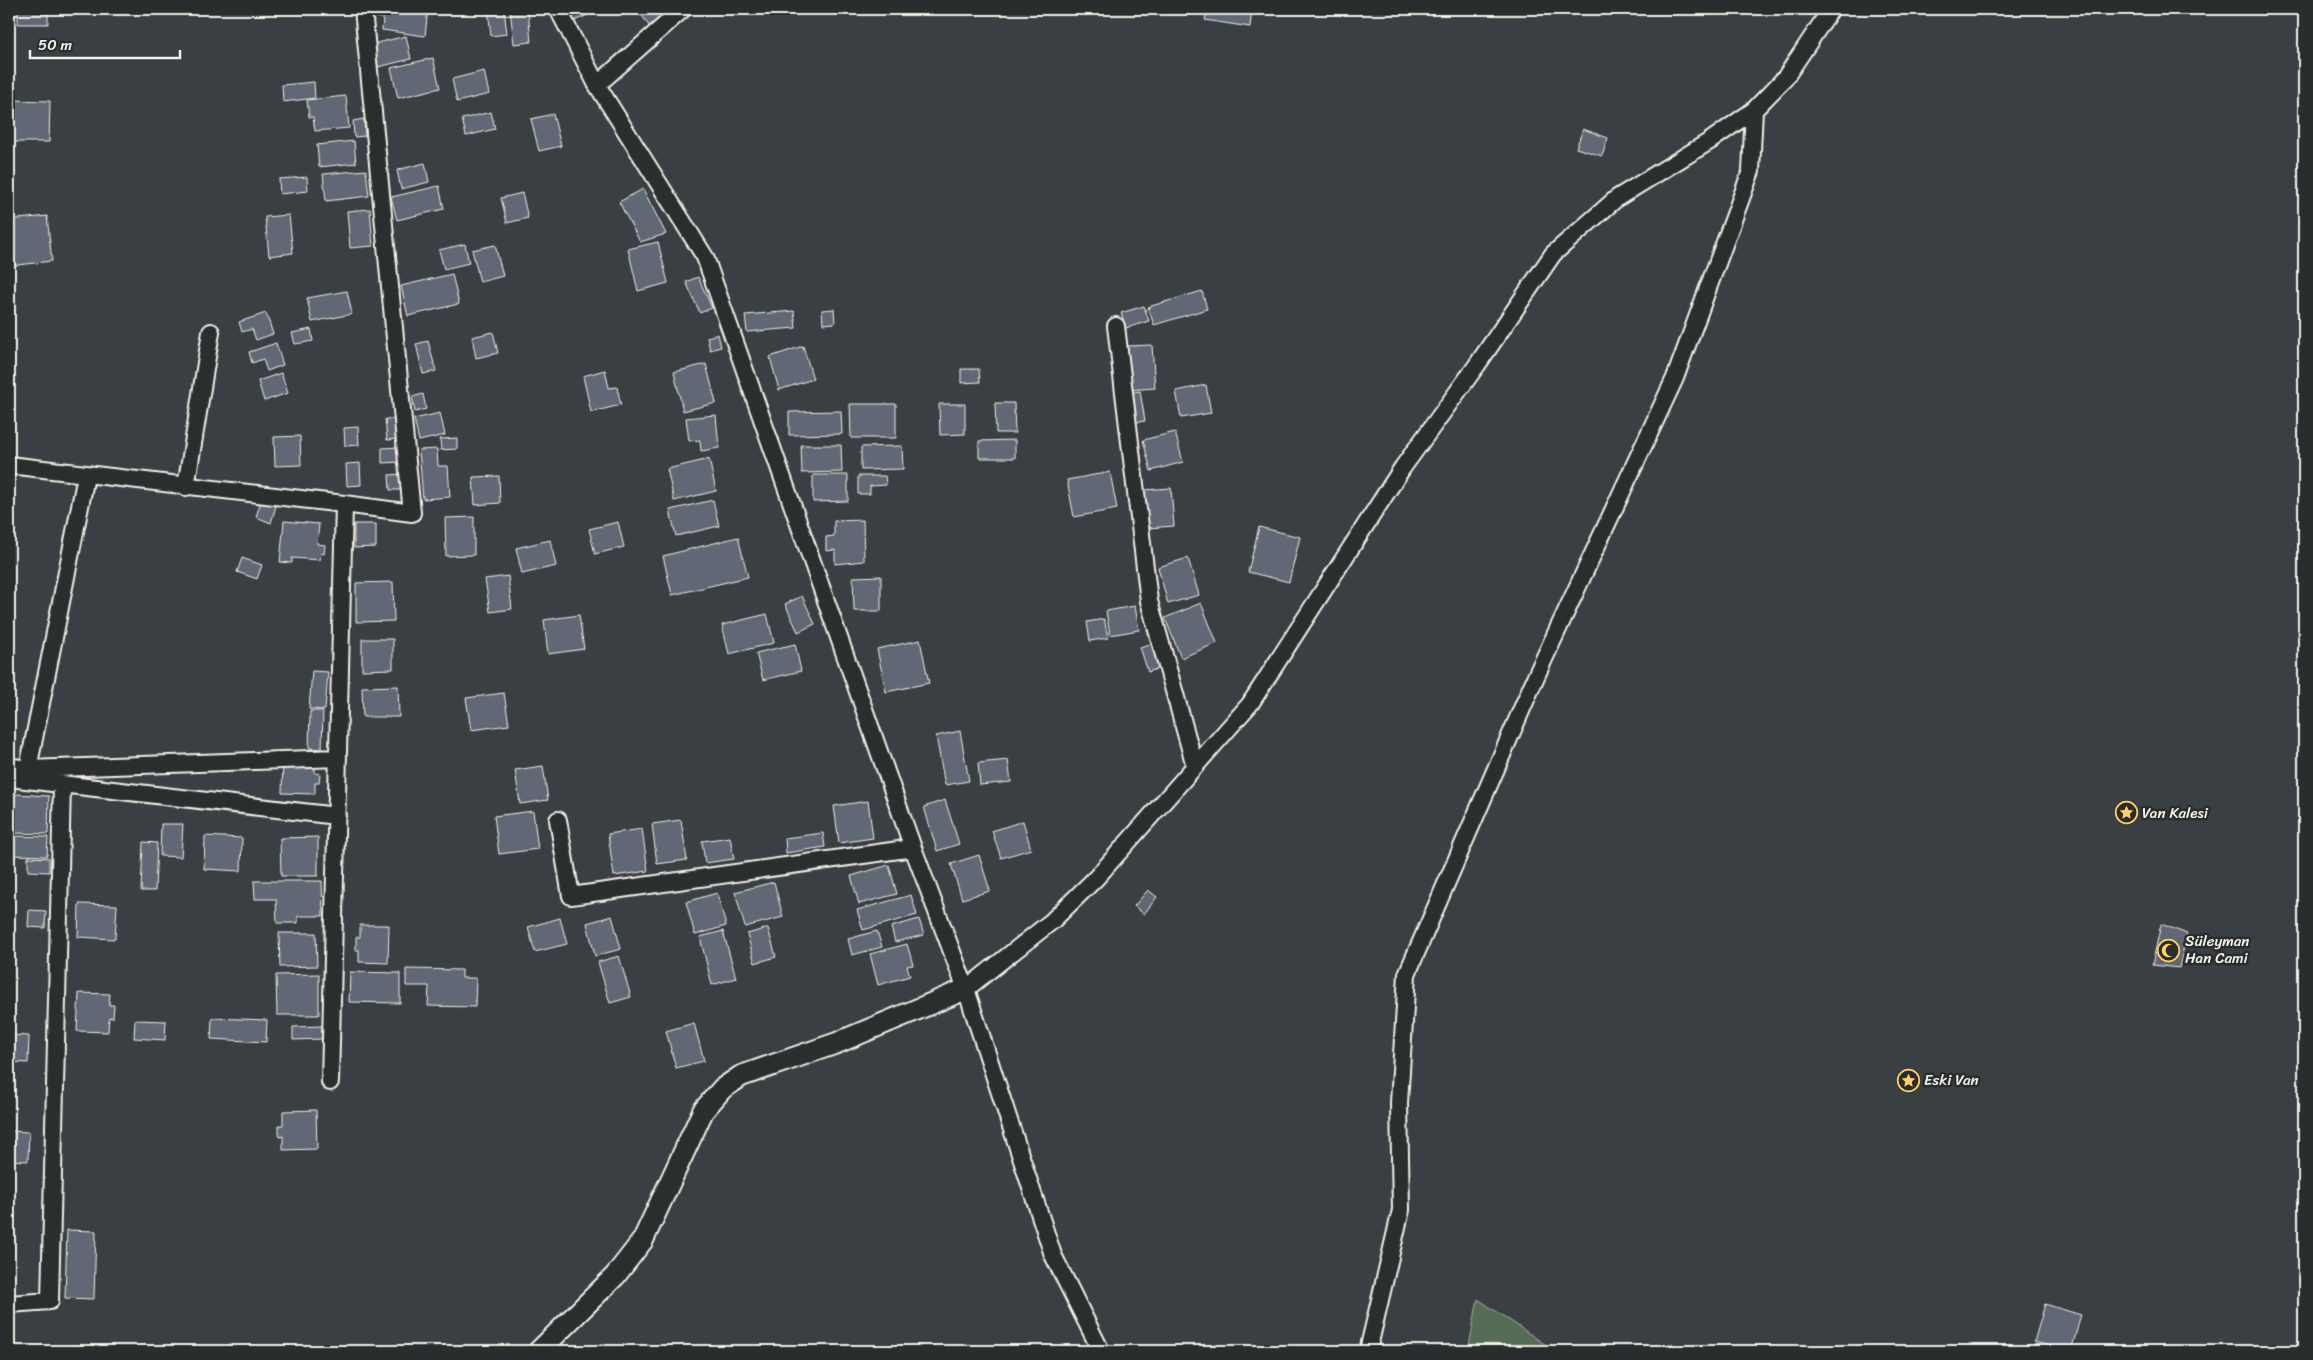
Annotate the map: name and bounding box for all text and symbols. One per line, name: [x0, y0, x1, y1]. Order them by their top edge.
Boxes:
scale bar: [30, 28, 180, 60]
text: 50 m: [38, 32, 73, 58]
place label: Van Kalesi: [2142, 800, 2209, 826]
place icon: Van Kalesi: [2114, 801, 2138, 825]
place label: Süleyman Han Cami: [2185, 928, 2249, 971]
mosque icon: Süleyman Han Cami: [2157, 938, 2181, 962]
place label: Eski Van: [1924, 1067, 1979, 1093]
place icon: Eski Van: [1896, 1068, 1920, 1092]

